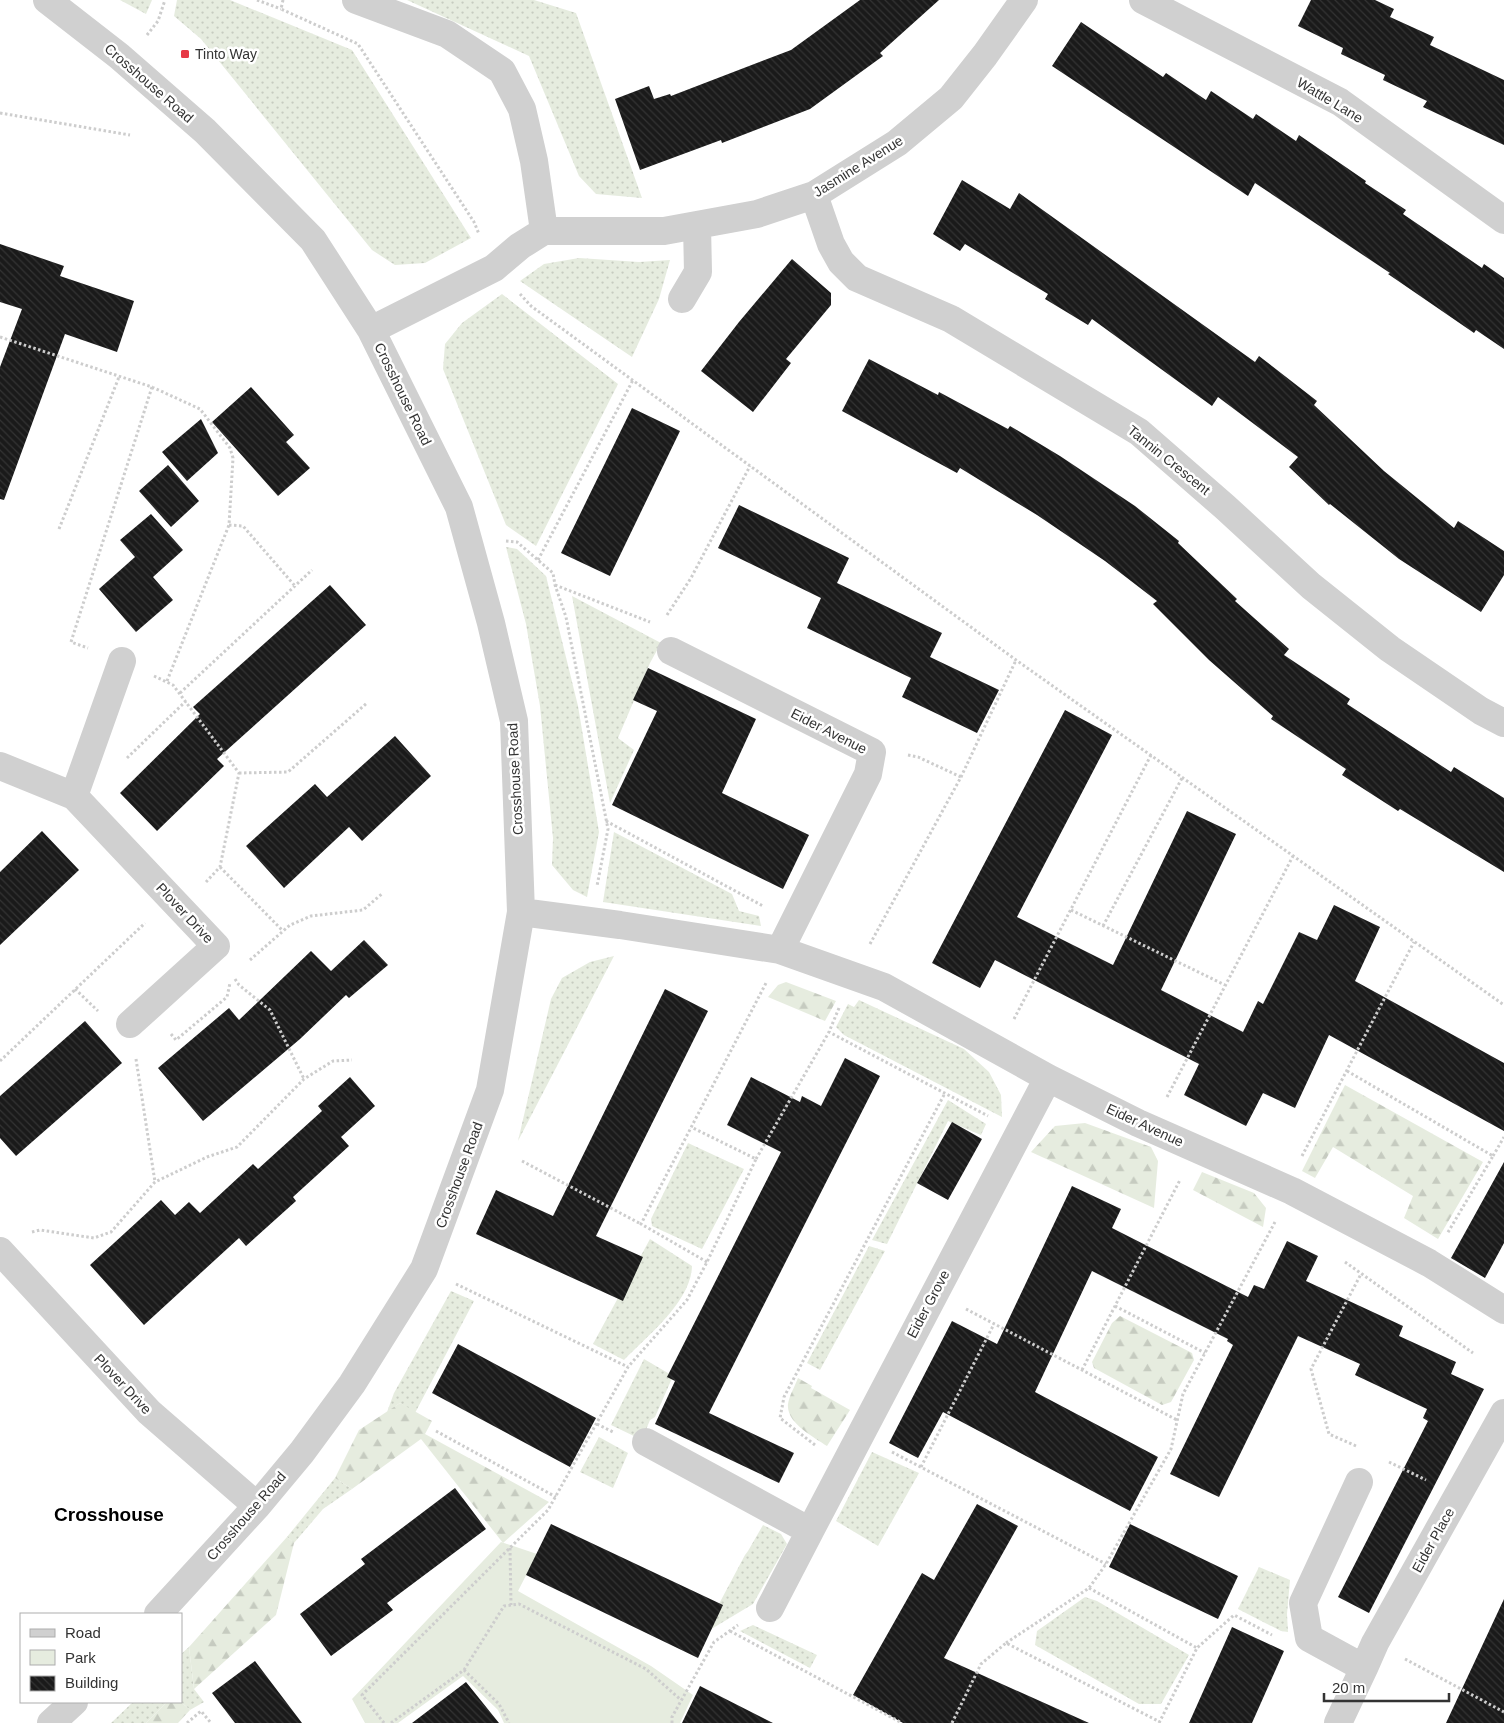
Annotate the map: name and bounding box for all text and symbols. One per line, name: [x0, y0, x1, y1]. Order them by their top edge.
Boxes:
street label: Crosshouse Road: [101, 40, 197, 126]
place label: Tinto Way: [195, 46, 257, 62]
marker: Tinto Way: [179, 48, 191, 60]
street label: Wattle Lane: [1294, 74, 1366, 126]
street label: Jasmine Avenue: [810, 132, 906, 200]
street label: Crosshouse Road: [371, 340, 435, 448]
street label: Tannin Crescent: [1125, 422, 1213, 498]
street label: Eider Avenue: [788, 705, 870, 757]
street label: Crosshouse Road: [504, 723, 526, 835]
street label: Plover Drive: [153, 880, 217, 946]
street label: Eider Avenue: [1104, 1100, 1186, 1150]
street label: Crosshouse Road: [432, 1120, 486, 1230]
street label: Eider Grove: [903, 1267, 953, 1341]
street label: Plover Drive: [91, 1351, 155, 1417]
street label: Crosshouse Road: [203, 1468, 289, 1564]
district label: Crosshouse: [54, 1504, 164, 1525]
street label: Eider Place: [1409, 1505, 1457, 1575]
legend: [20, 1613, 182, 1703]
text: Road: [65, 1624, 101, 1641]
text: Park: [65, 1649, 96, 1666]
scale bar: [1324, 1670, 1449, 1702]
text: Building: [65, 1674, 118, 1691]
text: 20 m: [1332, 1679, 1365, 1696]

